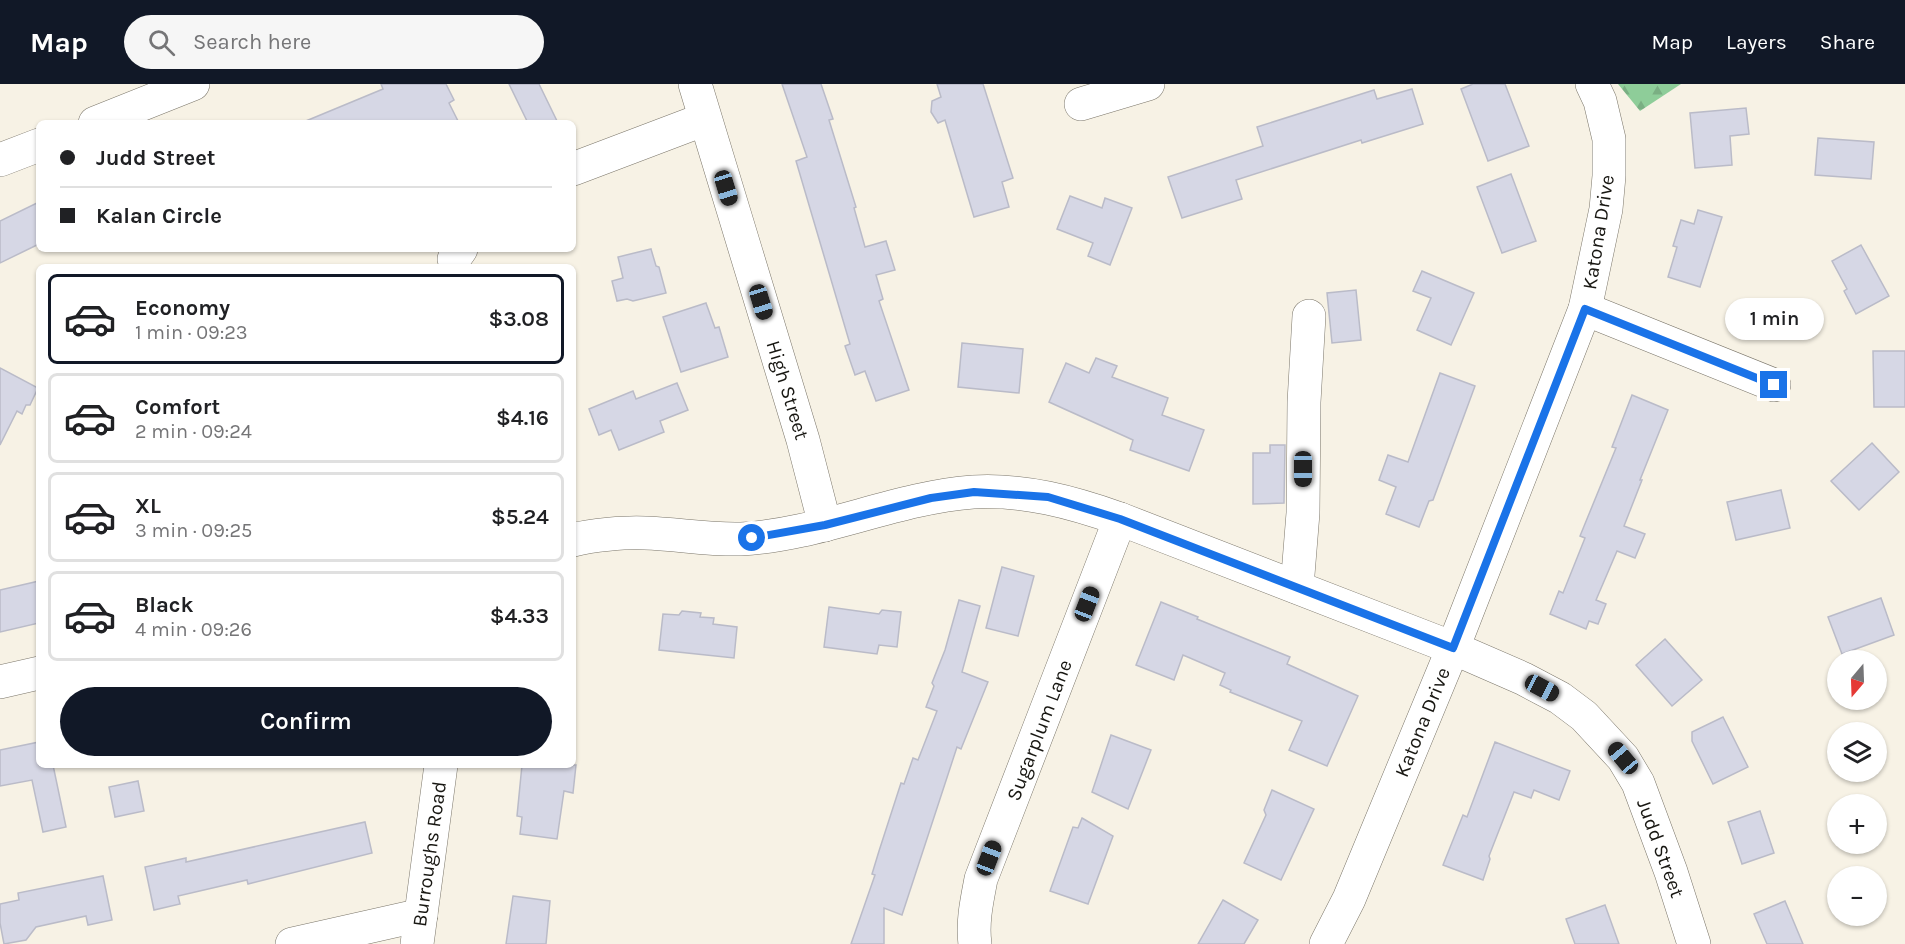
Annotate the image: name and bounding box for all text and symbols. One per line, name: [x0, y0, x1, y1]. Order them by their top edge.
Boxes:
search box: [124, 15, 544, 69]
text: Map: [30, 26, 88, 59]
icon: search: [145, 26, 178, 59]
text: Search here: [193, 29, 311, 55]
text: Map: [1651, 30, 1693, 54]
text: Layers: [1726, 30, 1787, 54]
text: Share: [1820, 30, 1875, 54]
text: Judd Street: [96, 145, 215, 171]
car: [712, 168, 740, 208]
street label: Katona Drive: [1578, 173, 1619, 291]
text: Kalan Circle: [96, 203, 222, 229]
car: [747, 282, 775, 322]
icon: car: [63, 292, 117, 346]
text: Economy: [135, 295, 230, 321]
callout: 1 min: [1724, 298, 1824, 340]
text: $3.08: [488, 306, 549, 332]
text: 1 min: [1750, 307, 1799, 330]
text: 1 min · 09:23: [135, 321, 248, 344]
street label: High Street: [762, 338, 814, 443]
route end: [1760, 371, 1787, 398]
icon: car: [63, 391, 117, 445]
text: Comfort: [135, 394, 220, 420]
text: $4.16: [496, 405, 549, 431]
text: 2 min · 09:24: [135, 420, 252, 443]
car: [1294, 451, 1312, 487]
icon: car: [63, 490, 117, 544]
text: XL: [135, 493, 161, 519]
text: $5.24: [491, 504, 549, 530]
text: 3 min · 09:25: [135, 519, 252, 542]
route start: [738, 524, 765, 551]
car: [1072, 584, 1102, 624]
icon: car: [63, 589, 117, 643]
text: Black: [135, 592, 194, 618]
text: $4.33: [490, 603, 549, 629]
text: 4 min · 09:26: [135, 618, 252, 641]
north arrow: [1827, 650, 1887, 710]
map controls: [1827, 650, 1887, 926]
street label: Sugarplum Lane: [1002, 656, 1077, 804]
street label: Katona Drive: [1390, 664, 1455, 780]
car: [1522, 672, 1562, 704]
button: Confirm: [60, 687, 552, 756]
button: layers: [1827, 722, 1887, 782]
car: [1605, 738, 1641, 778]
street label: Burroughs Road: [408, 780, 451, 928]
button: +: [1827, 794, 1887, 854]
street label: Judd Street: [1632, 796, 1689, 901]
car: [974, 838, 1004, 878]
button: −: [1827, 866, 1887, 926]

